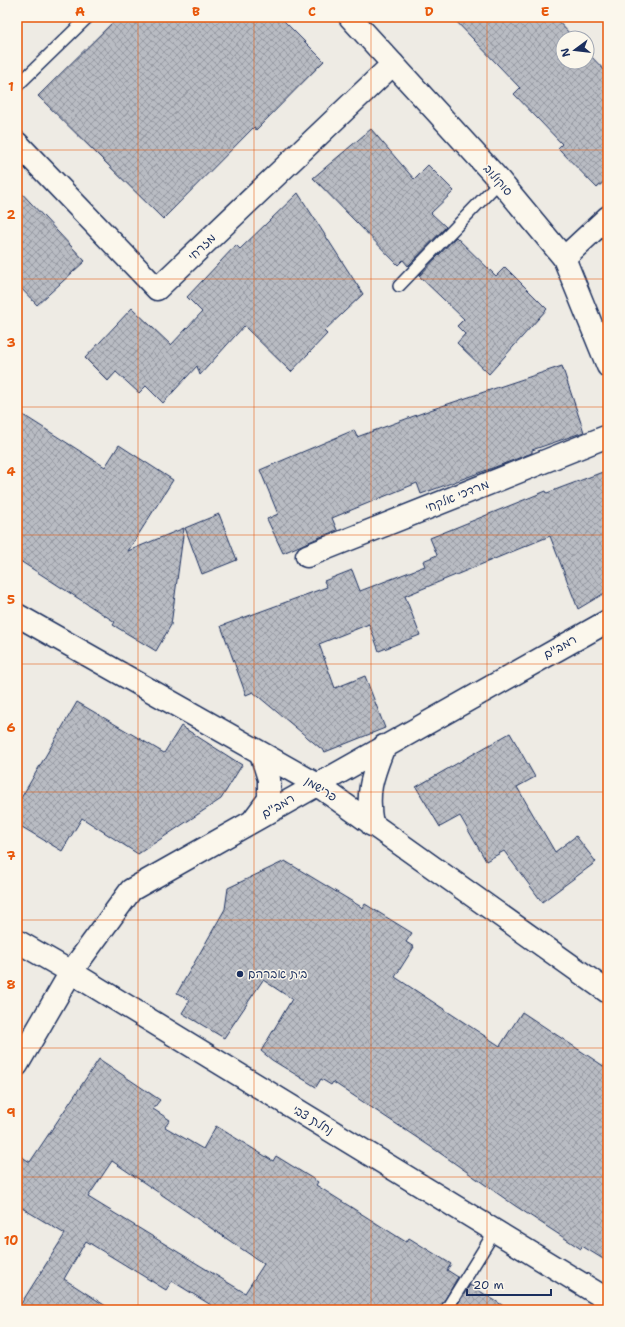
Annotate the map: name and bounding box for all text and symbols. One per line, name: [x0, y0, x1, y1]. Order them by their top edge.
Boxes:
text: A: [75, 3, 85, 20]
text: B: [192, 3, 200, 20]
text: C: [308, 3, 316, 20]
text: D: [424, 3, 434, 20]
text: E: [541, 3, 550, 20]
north arrow: [555, 30, 595, 70]
text: N: [557, 46, 574, 59]
text: 1: [8, 78, 14, 95]
street label: סוקולוב: [480, 161, 516, 199]
text: 2: [6, 206, 16, 223]
street label: מזרחי: [185, 230, 219, 264]
text: 3: [6, 334, 16, 351]
text: 4: [6, 463, 16, 480]
street label: מרדכי אלקחי: [423, 476, 491, 516]
text: 5: [7, 591, 15, 608]
street label: רמב"ם: [540, 631, 580, 663]
text: 6: [6, 719, 16, 736]
street label: פרישמן: [302, 773, 340, 805]
street label: רמב"ם: [259, 790, 297, 822]
text: 7: [6, 847, 16, 864]
place label: בית אברהם: [248, 966, 307, 982]
marker: בית אברהם: [235, 969, 245, 979]
text: 8: [6, 976, 16, 993]
street label: נחלת צבי: [290, 1102, 336, 1138]
text: 9: [6, 1104, 16, 1121]
text: 10: [4, 1232, 18, 1249]
scale bar: [467, 1271, 551, 1297]
text: 20 m: [473, 1277, 504, 1293]

